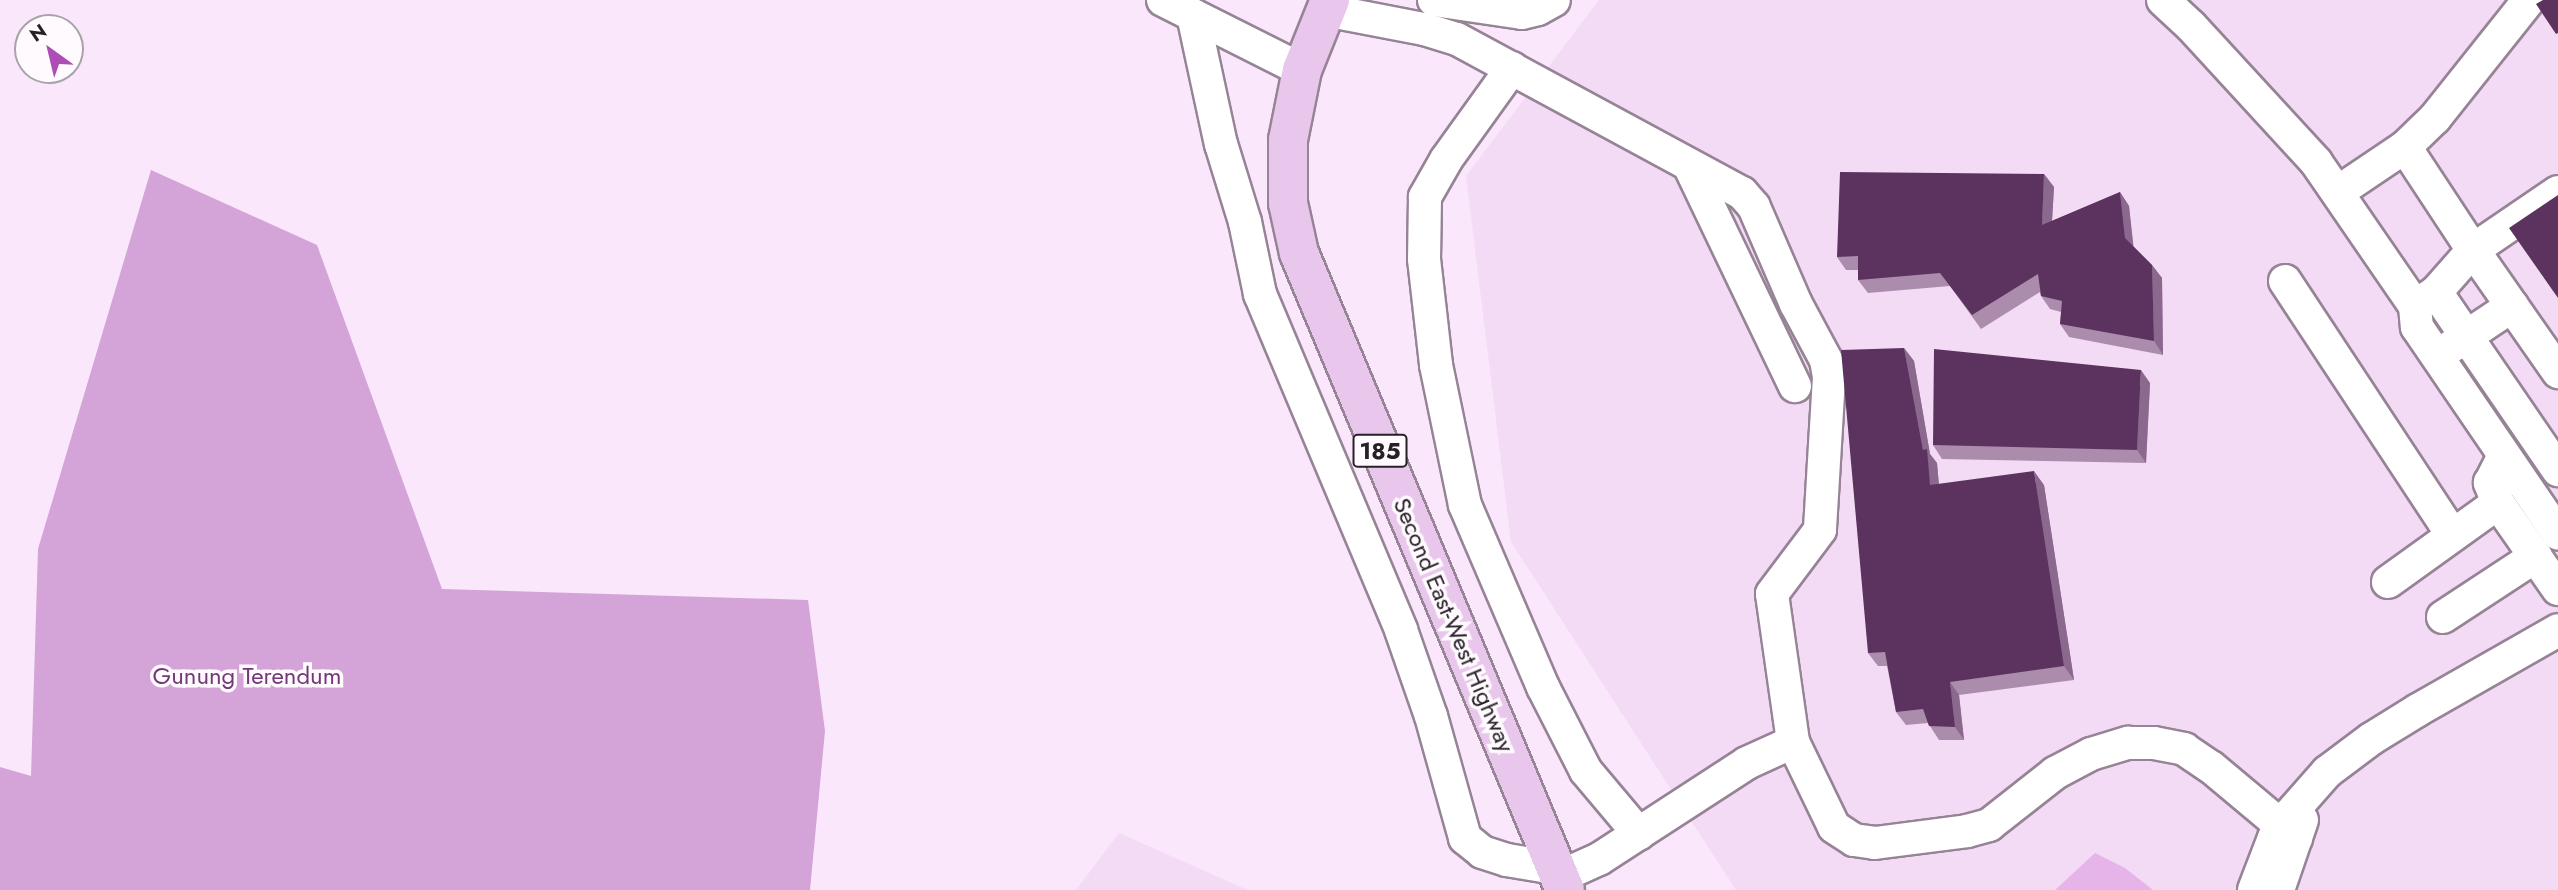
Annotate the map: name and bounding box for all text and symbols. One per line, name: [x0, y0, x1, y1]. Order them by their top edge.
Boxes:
north arrow: [14, 14, 84, 84]
text: N: [24, 17, 52, 48]
road number: 185: [1352, 432, 1408, 471]
street label: Second East-West Highway: [1387, 494, 1521, 756]
park label: Gunung Terendum: [153, 662, 341, 690]

